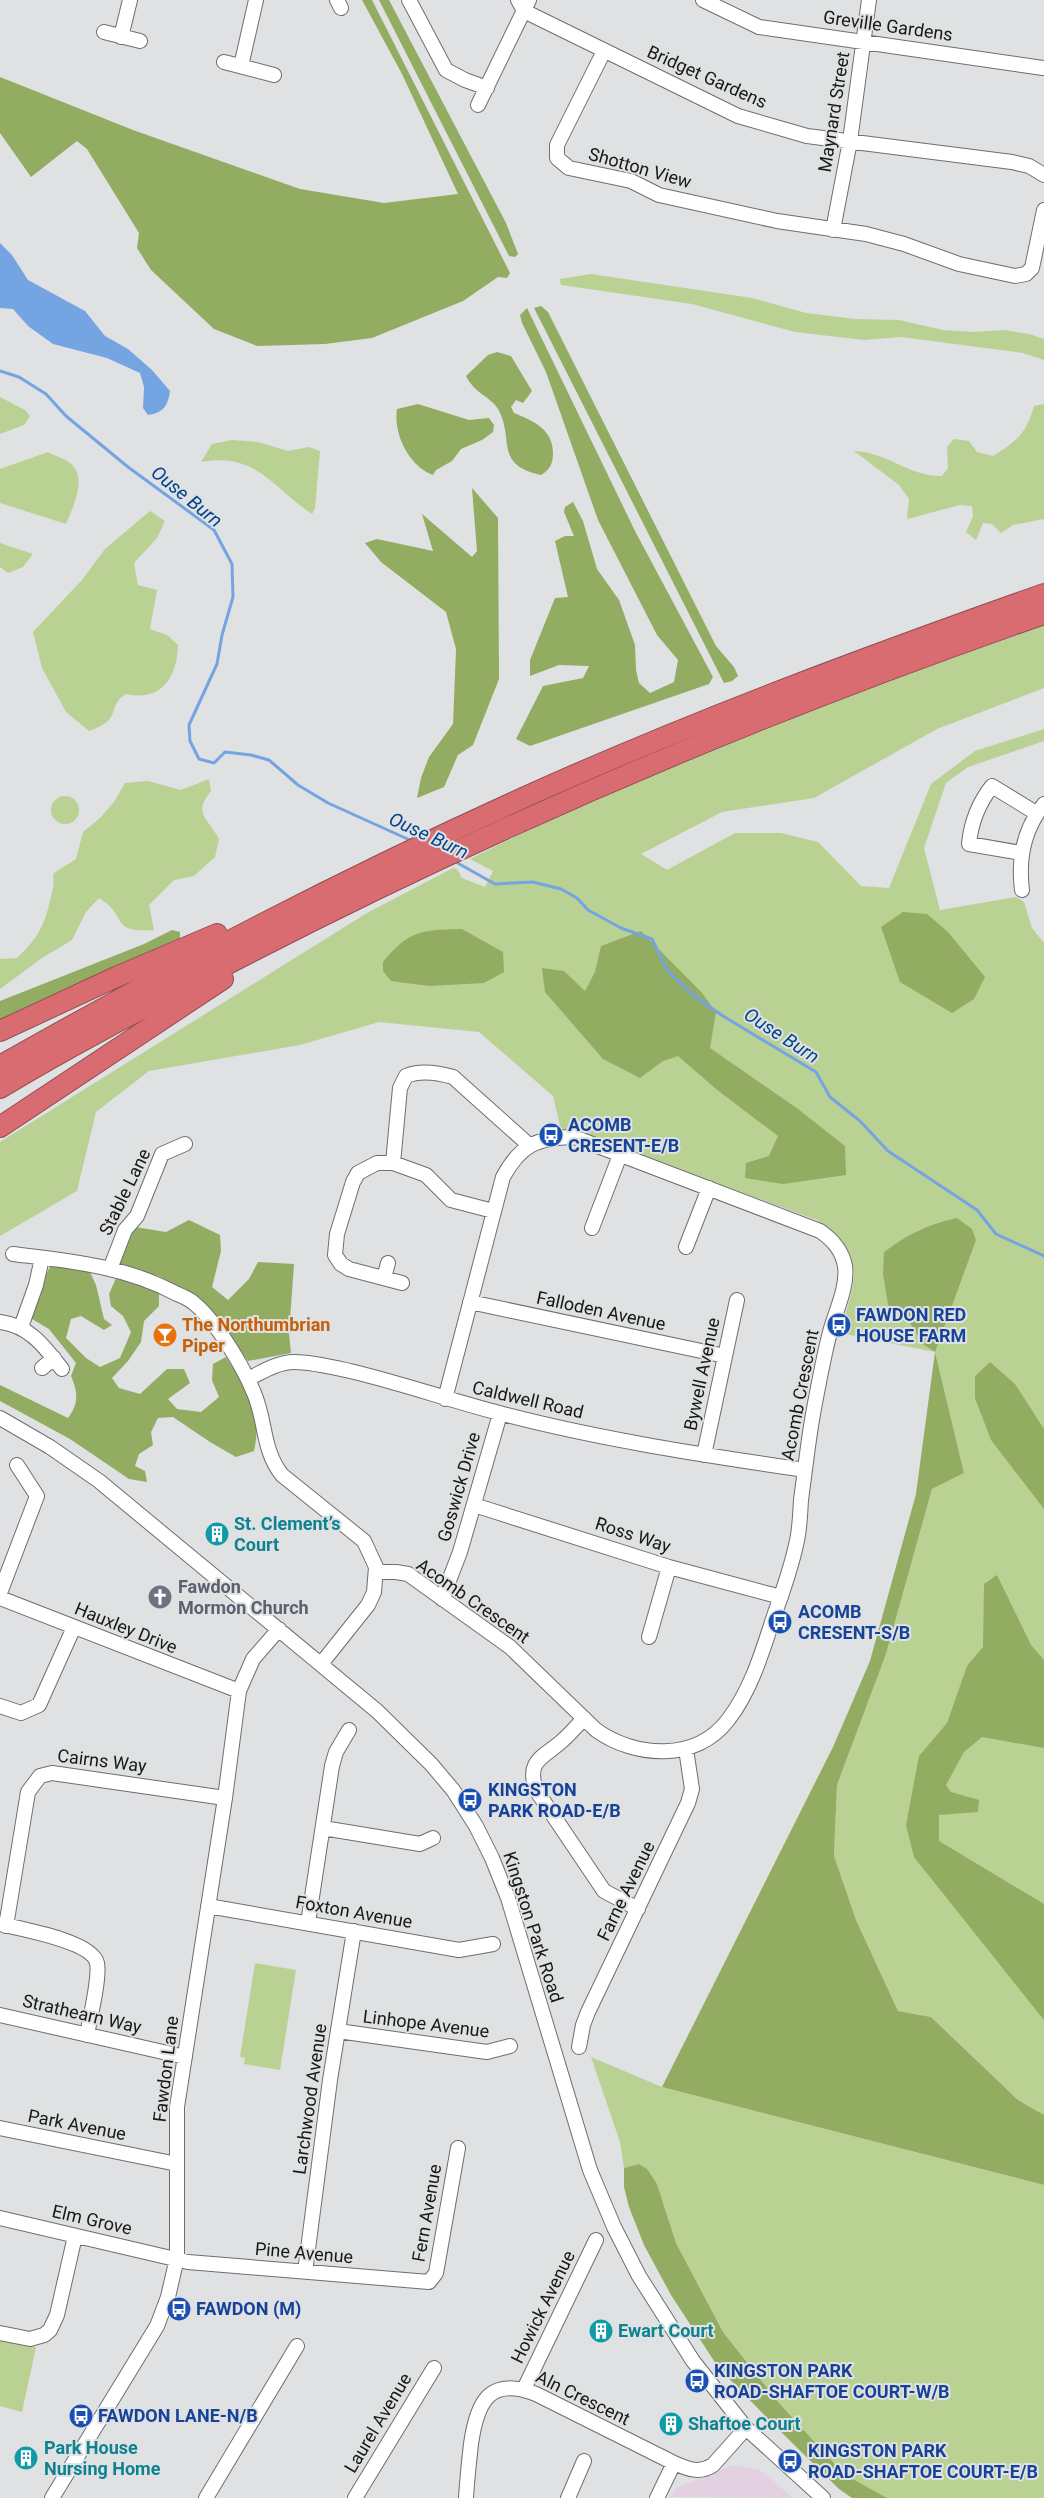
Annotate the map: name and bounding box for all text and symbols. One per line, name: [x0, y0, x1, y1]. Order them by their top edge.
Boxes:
street label: Greville Gardens: [822, 6, 954, 45]
street label: Bridget Gardens: [644, 41, 770, 112]
street label: Maynard Street: [814, 50, 853, 174]
street label: Shotton View: [586, 143, 694, 192]
water label: Ouse Burn: [146, 461, 227, 532]
water label: Ouse Burn: [385, 807, 472, 864]
water label: Ouse Burn: [740, 1003, 824, 1068]
place label: ACOMB CRESENT-E/B: [568, 1114, 679, 1156]
bus stop icon: ACOMB CRESENT-E/B: [538, 1122, 564, 1148]
street label: Stable Lane: [95, 1145, 155, 1239]
street label: Falloden Avenue: [535, 1287, 668, 1334]
place label: FAWDON RED HOUSE FARM: [856, 1304, 966, 1346]
bus stop icon: FAWDON RED HOUSE FARM: [826, 1312, 852, 1338]
place label: The Northumbrian Piper: [182, 1314, 330, 1356]
street label: Bywell Avenue: [679, 1316, 724, 1432]
bar icon: The Northumbrian Piper: [152, 1322, 178, 1348]
street label: Acomb Crescent: [777, 1327, 823, 1462]
street label: Caldwell Road: [470, 1377, 586, 1423]
street label: Goswick Drive: [433, 1430, 484, 1544]
street label: Ross Way: [593, 1512, 674, 1557]
place label: St. Clement’s Court: [234, 1513, 340, 1555]
building icon: St. Clement’s Court: [204, 1521, 230, 1547]
street label: Acomb Crescent: [413, 1554, 534, 1647]
place label: Fawdon Mormon Church: [178, 1576, 309, 1618]
church icon: Fawdon Mormon Church: [147, 1584, 173, 1610]
street label: Hauxley Drive: [72, 1597, 181, 1658]
place label: ACOMB CRESENT-S/B: [798, 1601, 910, 1643]
bus stop icon: ACOMB CRESENT-S/B: [767, 1609, 793, 1635]
street label: Cairns Way: [56, 1745, 148, 1776]
place label: KINGSTON PARK ROAD-E/B: [488, 1779, 621, 1821]
bus stop icon: KINGSTON PARK ROAD-E/B: [457, 1787, 483, 1813]
street label: Farne Avenue: [592, 1837, 659, 1944]
street label: Kingston Park Road: [499, 1849, 568, 2005]
street label: Foxton Avenue: [294, 1891, 414, 1932]
street label: Strathearn Way: [20, 1990, 144, 2038]
street label: Linhope Avenue: [362, 2005, 490, 2042]
street label: Fawdon Lane: [149, 2015, 182, 2123]
street label: Larchwood Avenue: [289, 2022, 331, 2176]
street label: Park Avenue: [26, 2105, 128, 2144]
street label: Fern Avenue: [408, 2162, 445, 2263]
street label: Elm Grove: [50, 2200, 134, 2239]
street label: Pine Avenue: [254, 2238, 354, 2267]
street label: Howick Avenue: [506, 2247, 579, 2367]
bus stop icon: FAWDON (M): [166, 2296, 192, 2322]
place label: FAWDON (M): [196, 2298, 301, 2320]
building icon: Ewart Court: [588, 2318, 614, 2344]
place label: Ewart Court: [618, 2320, 714, 2341]
place label: KINGSTON PARK ROAD-SHAFTOE COURT-W/B: [714, 2360, 950, 2402]
street label: Aln Crescent: [533, 2366, 634, 2429]
bus stop icon: KINGSTON PARK ROAD-SHAFTOE COURT-W/B: [684, 2368, 710, 2394]
street label: Laurel Avenue: [340, 2369, 416, 2476]
bus stop icon: FAWDON LANE-N/B: [68, 2403, 94, 2429]
place label: FAWDON LANE-N/B: [98, 2405, 258, 2426]
building icon: Shaftoe Court: [658, 2411, 684, 2437]
place label: Shaftoe Court: [688, 2413, 801, 2434]
place label: Park House Nursing Home: [44, 2437, 161, 2479]
place label: KINGSTON PARK ROAD-SHAFTOE COURT-E/B: [808, 2440, 1038, 2482]
building icon: Park House Nursing Home: [13, 2445, 39, 2471]
bus stop icon: KINGSTON PARK ROAD-SHAFTOE COURT-E/B: [777, 2448, 803, 2474]

